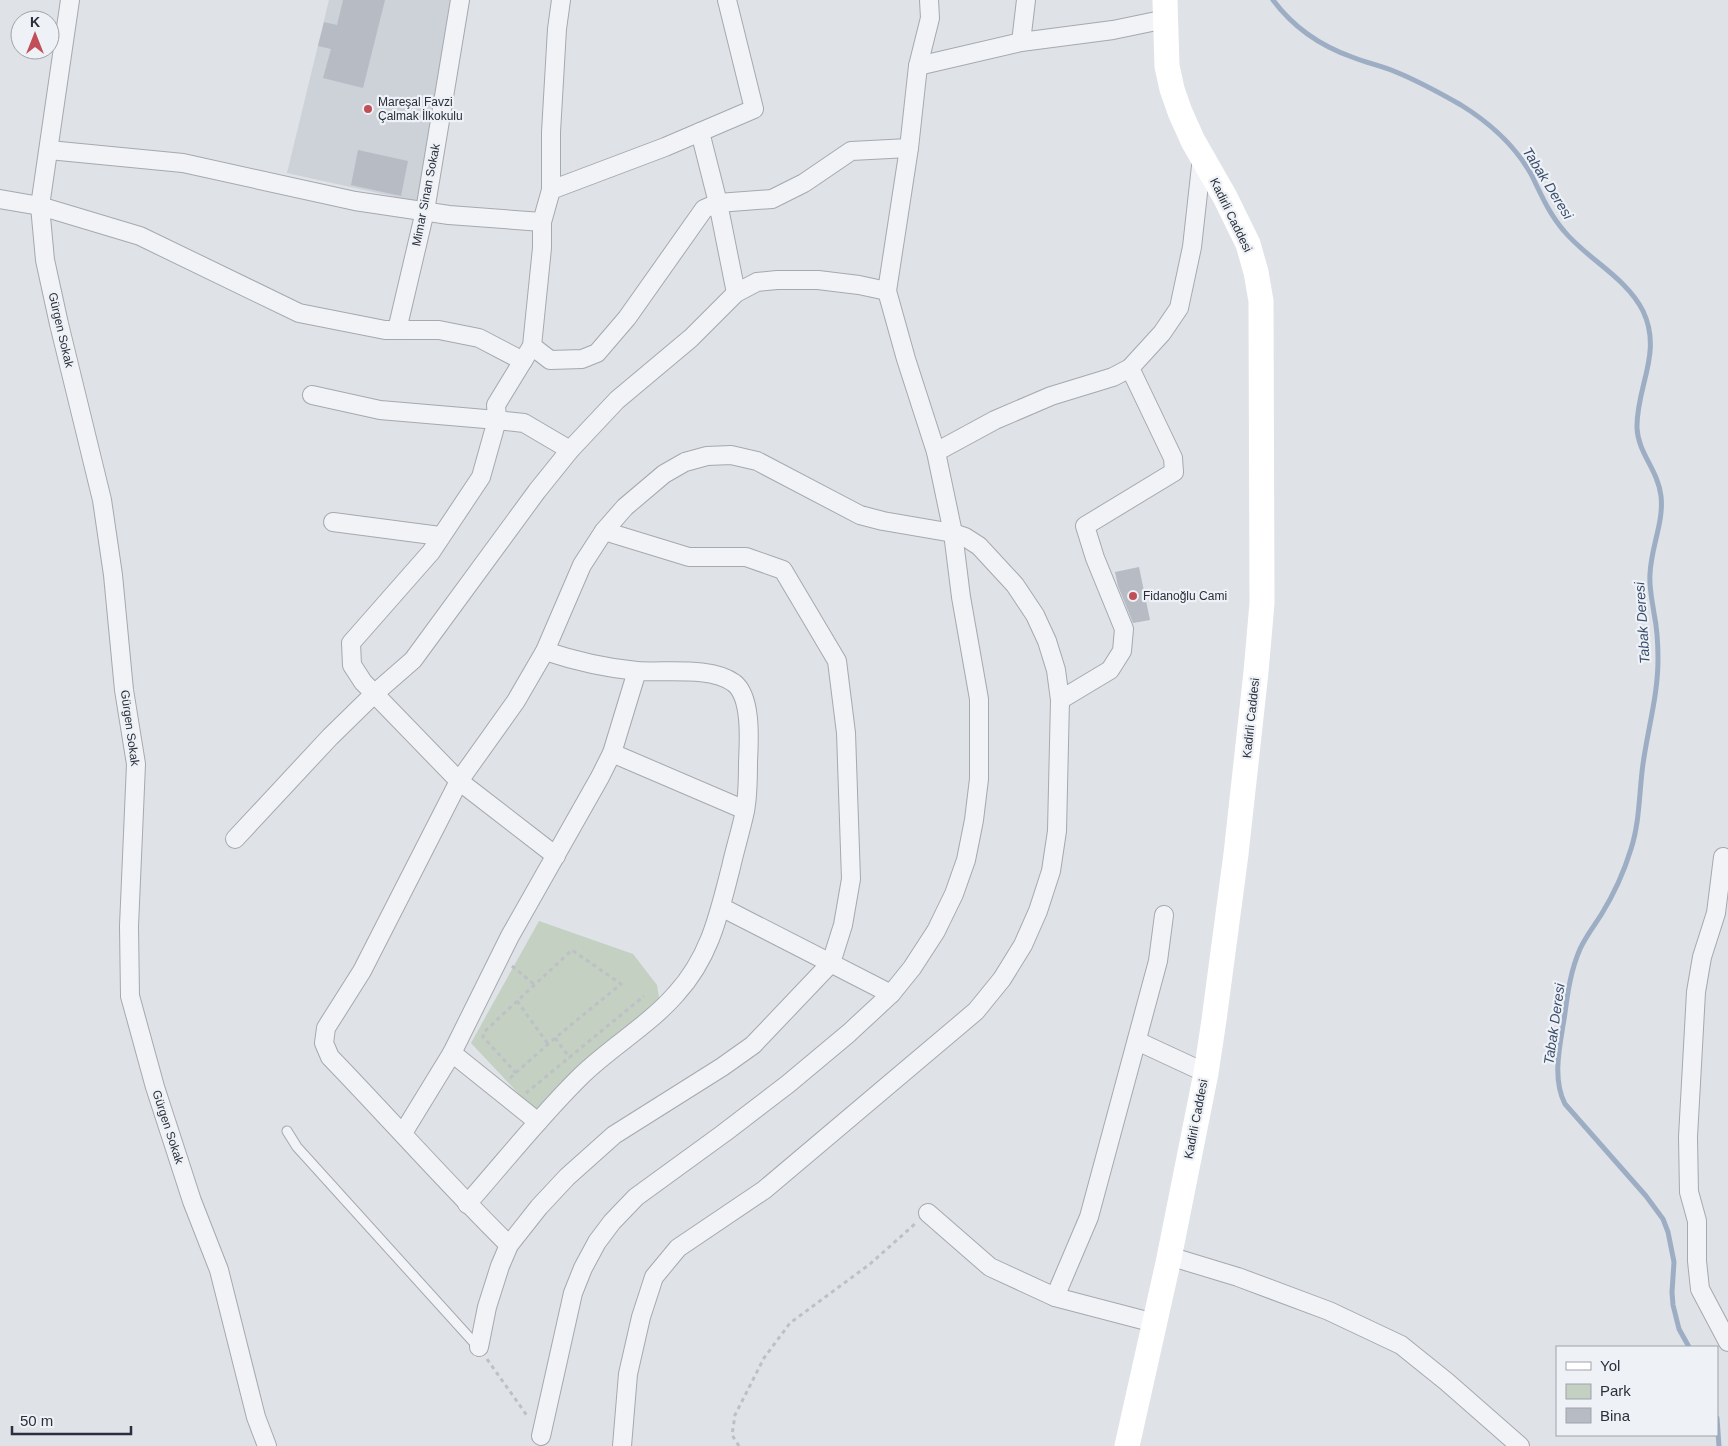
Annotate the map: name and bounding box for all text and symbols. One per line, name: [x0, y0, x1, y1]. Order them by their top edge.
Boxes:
north arrow: [10, 10, 60, 60]
text: K: [30, 14, 40, 30]
place label: Mareşal Favzi Çalmak İlkokulu: [378, 95, 463, 123]
marker: Mareşal Favzi Çalmak İlkokulu: [362, 103, 374, 115]
street label: Mimar Sinan Sokak: [409, 142, 443, 247]
water label: Tabak Deresi: [1519, 144, 1577, 223]
street label: Kadirli Caddesi: [1207, 176, 1255, 254]
street label: Gürgen Sokak: [46, 291, 77, 370]
water label: Tabak Deresi: [1631, 581, 1653, 664]
place label: Fidanoğlu Cami: [1143, 589, 1227, 603]
marker: Fidanoğlu Cami: [1127, 590, 1139, 602]
street label: Kadirli Caddesi: [1240, 677, 1262, 759]
street label: Gürgen Sokak: [118, 689, 142, 768]
water label: Tabak Deresi: [1540, 981, 1568, 1066]
street label: Kadirli Caddesi: [1181, 1078, 1211, 1160]
street label: Gürgen Sokak: [149, 1088, 187, 1167]
legend: [1556, 1346, 1718, 1436]
text: Yol: [1600, 1357, 1620, 1374]
text: Park: [1600, 1382, 1631, 1399]
scale bar: [12, 1404, 131, 1436]
text: Bina: [1600, 1407, 1631, 1424]
text: 50 m: [20, 1412, 53, 1429]

